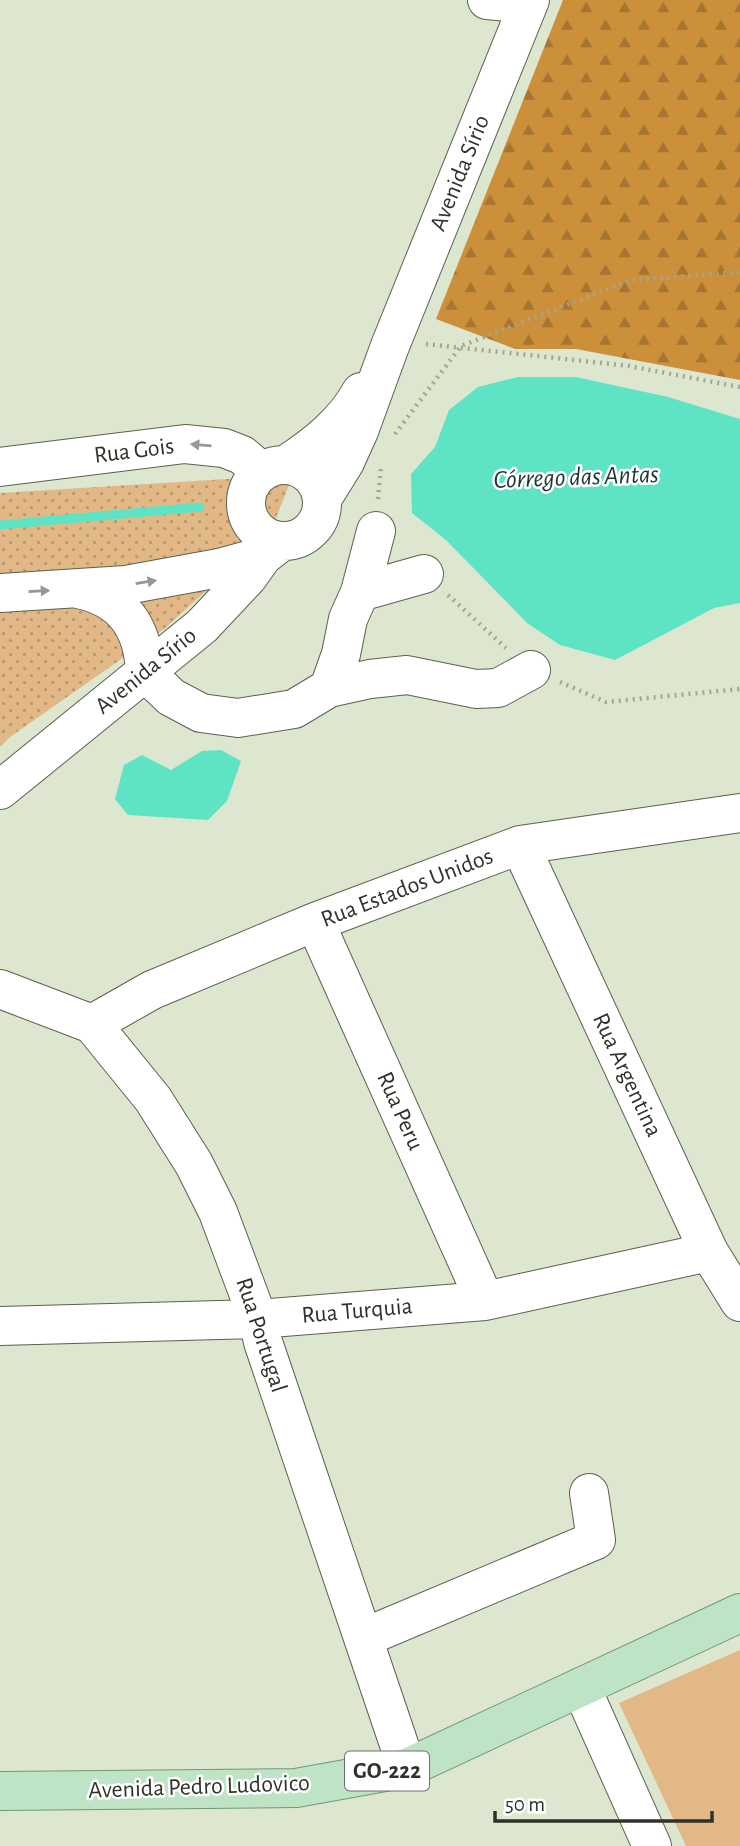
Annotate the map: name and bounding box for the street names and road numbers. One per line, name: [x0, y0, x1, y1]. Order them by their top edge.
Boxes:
street label: Avenida Sírio: [426, 112, 494, 234]
street label: Rua Gois: [93, 434, 175, 468]
street label: Avenida Sírio: [91, 623, 201, 719]
street label: Rua Estados Unidos: [318, 844, 496, 932]
street label: Rua Argentina: [588, 1009, 666, 1141]
street label: Rua Peru: [372, 1068, 428, 1154]
street label: Rua Portugal: [231, 1275, 291, 1395]
street label: Rua Turquia: [301, 1294, 413, 1328]
road number: GO-222: [345, 1752, 429, 1790]
street label: Avenida Pedro Ludovico: [88, 1771, 310, 1803]

